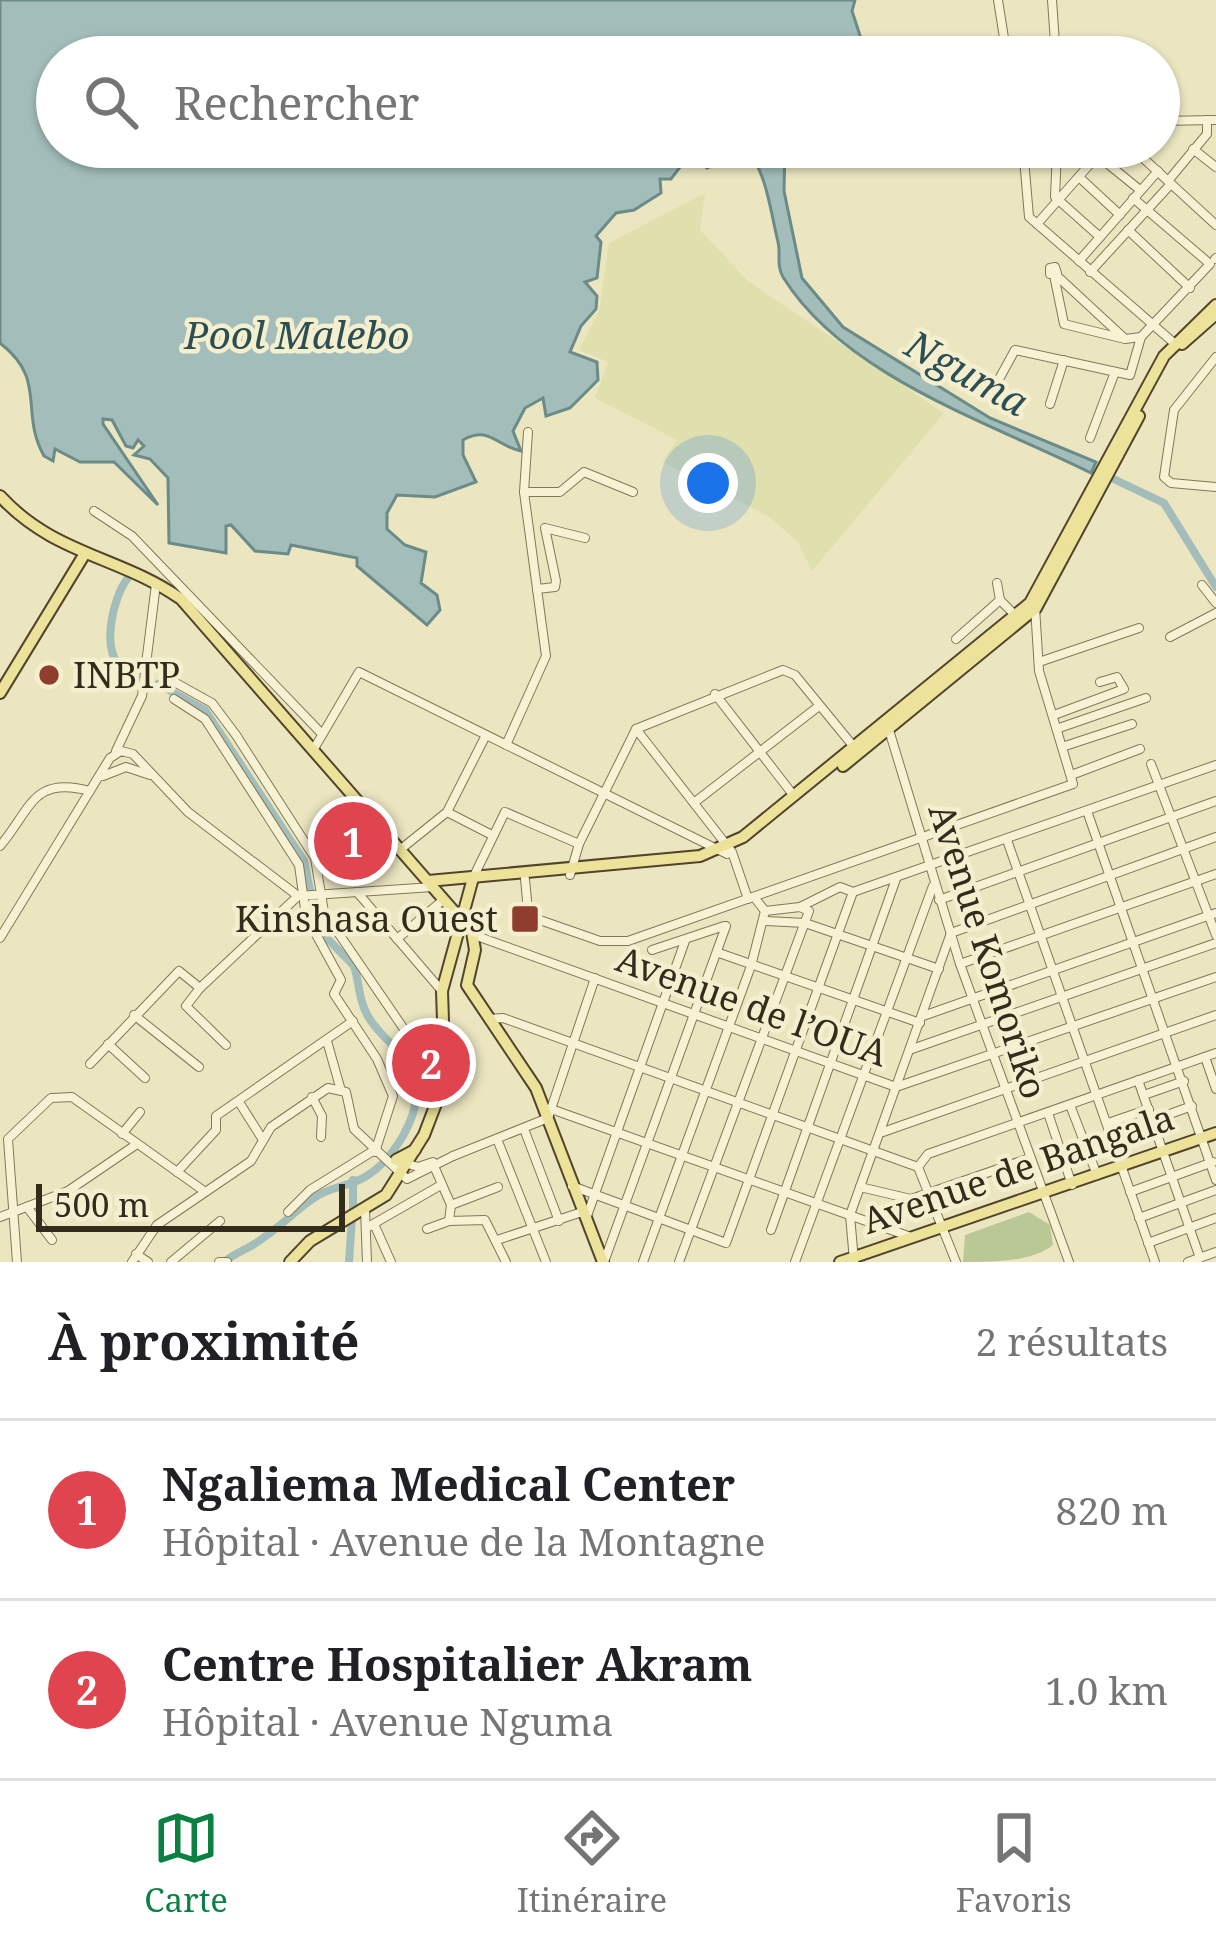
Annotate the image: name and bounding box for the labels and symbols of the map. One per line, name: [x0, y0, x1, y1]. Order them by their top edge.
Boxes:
water label: Pool Malebo: [183, 307, 410, 360]
water label: Nguma: [896, 316, 1039, 427]
your location: [678, 453, 738, 513]
place label: INBTP: [73, 650, 180, 699]
marker: INBTP: [36, 662, 62, 688]
pin: 1: [314, 796, 392, 886]
street label: Avenue Komoriko: [918, 797, 1059, 1105]
place label: Kinshasa Ouest: [235, 894, 498, 943]
marker: Kinshasa Ouest: [509, 903, 541, 935]
street label: Avenue de l’OUA: [610, 934, 895, 1078]
pin: 2: [392, 1018, 470, 1108]
street label: Avenue de Bangala: [855, 1092, 1180, 1245]
scale bar: [36, 1178, 345, 1231]

